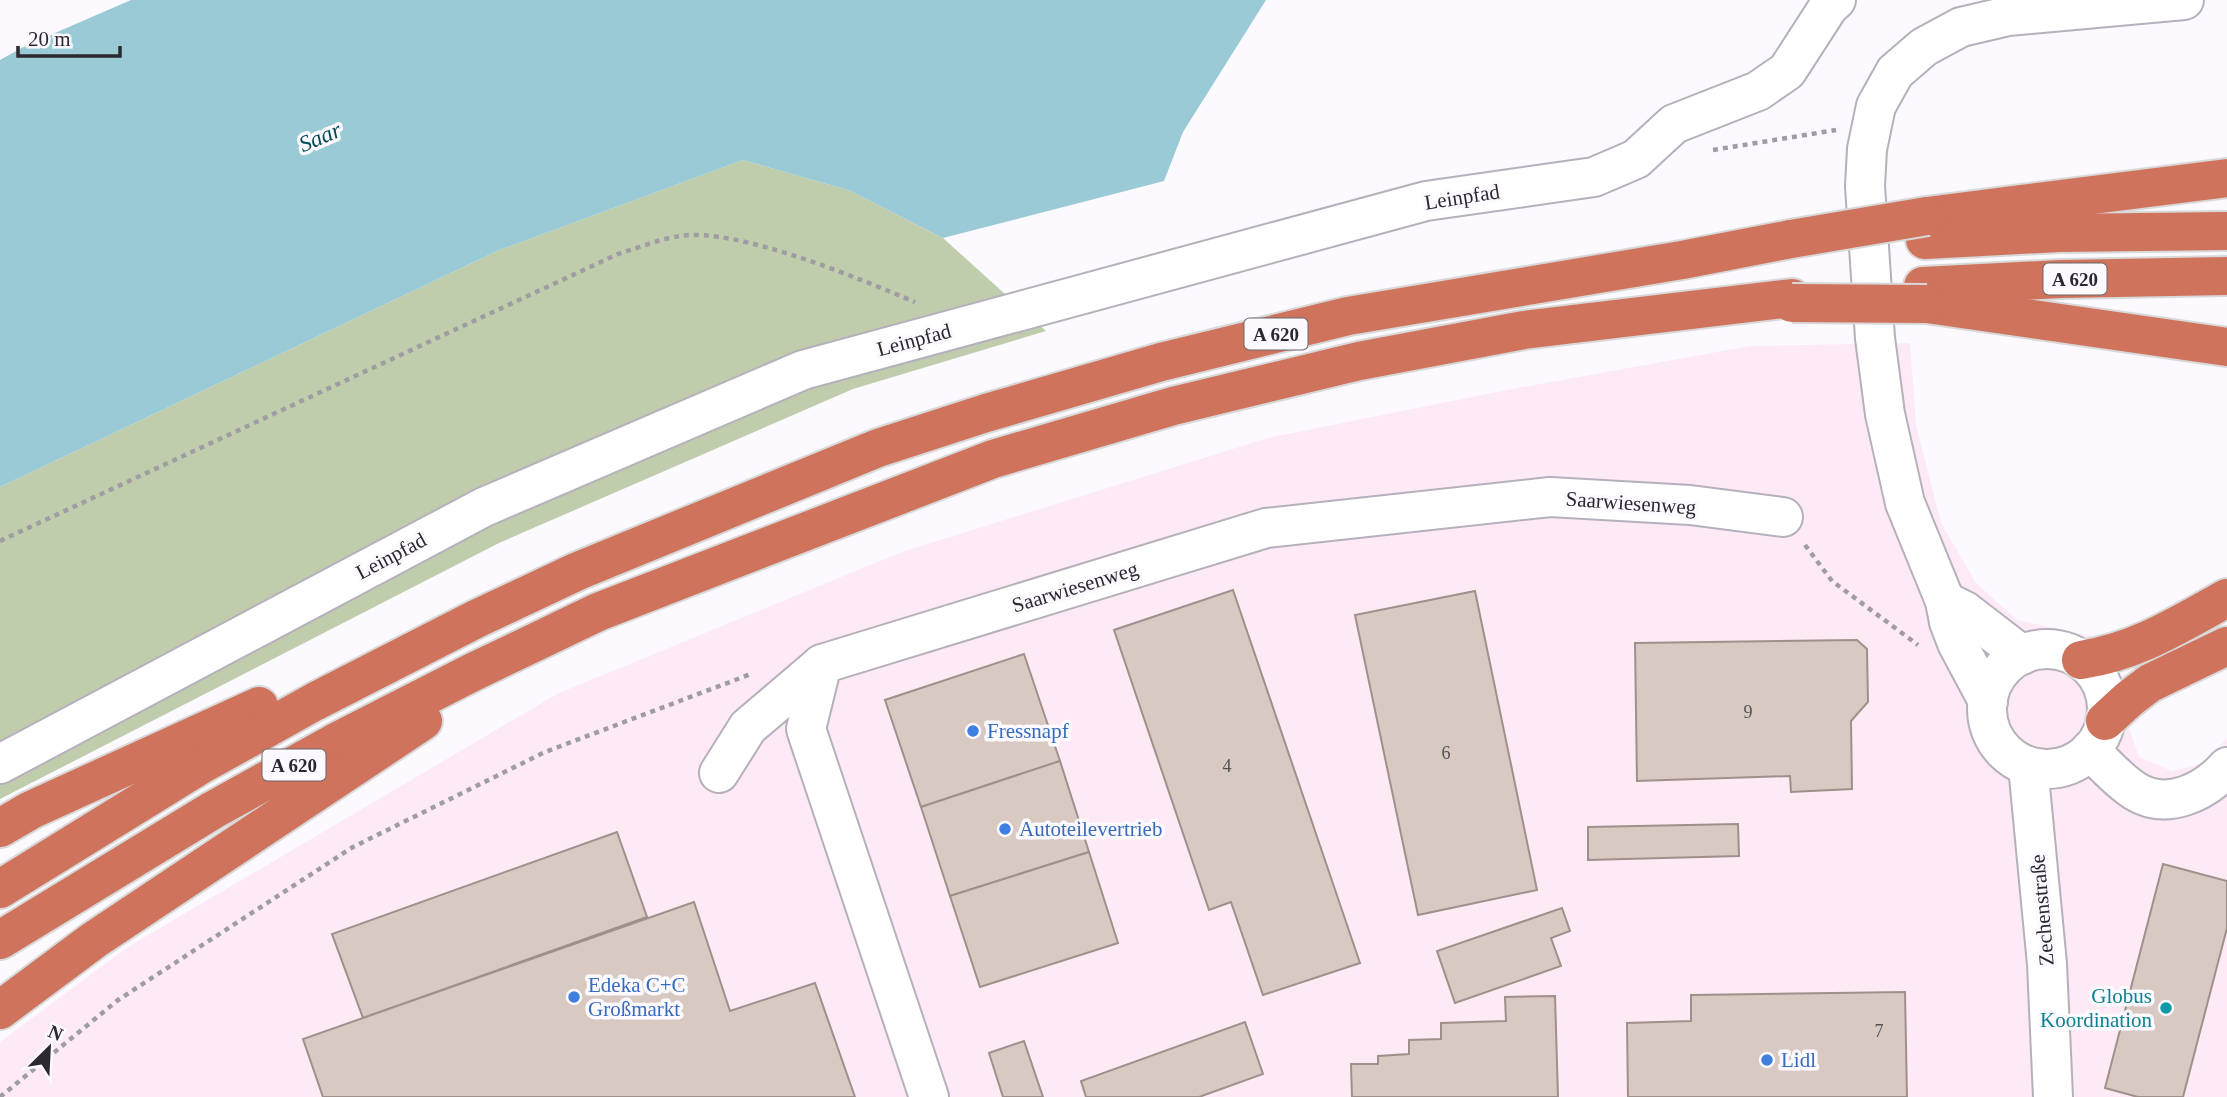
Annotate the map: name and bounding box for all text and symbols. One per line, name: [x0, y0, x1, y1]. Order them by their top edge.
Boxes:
scale bar: [18, 14, 119, 58]
text: 20 m: [28, 27, 71, 51]
water label: Saar: [295, 117, 346, 157]
street label: Leinpfad: [1423, 179, 1502, 215]
road number: A 620: [2044, 264, 2106, 294]
street label: Leinpfad: [874, 318, 954, 361]
road number: A 620: [1244, 318, 1308, 350]
street label: Saarwiesenweg: [1565, 486, 1697, 520]
street label: Leinpfad: [352, 527, 431, 584]
street label: Saarwiesenweg: [1009, 556, 1141, 618]
house number: 9: [1744, 702, 1753, 722]
place label: Fressnapf: [987, 719, 1069, 743]
marker: Fressnapf: [965, 723, 981, 739]
house number: 6: [1442, 743, 1451, 763]
road number: A 620: [262, 750, 326, 780]
house number: 4: [1223, 756, 1232, 776]
place label: Autoteilevertrieb: [1019, 817, 1162, 841]
marker: Autoteilevertrieb: [997, 821, 1013, 837]
street label: Zechenstraße: [2025, 853, 2059, 967]
place label: Edeka C+C Großmarkt: [588, 973, 686, 1021]
place label: Globus Koordination: [2040, 984, 2152, 1032]
marker: Edeka C+C Großmarkt: [566, 989, 582, 1005]
marker: Globus Koordination: [2158, 1000, 2174, 1016]
north arrow: [14, 1013, 84, 1083]
text: N: [45, 1021, 66, 1045]
house number: 7: [1875, 1021, 1884, 1041]
place label: Lidl: [1781, 1048, 1816, 1072]
marker: Lidl: [1759, 1052, 1775, 1068]

